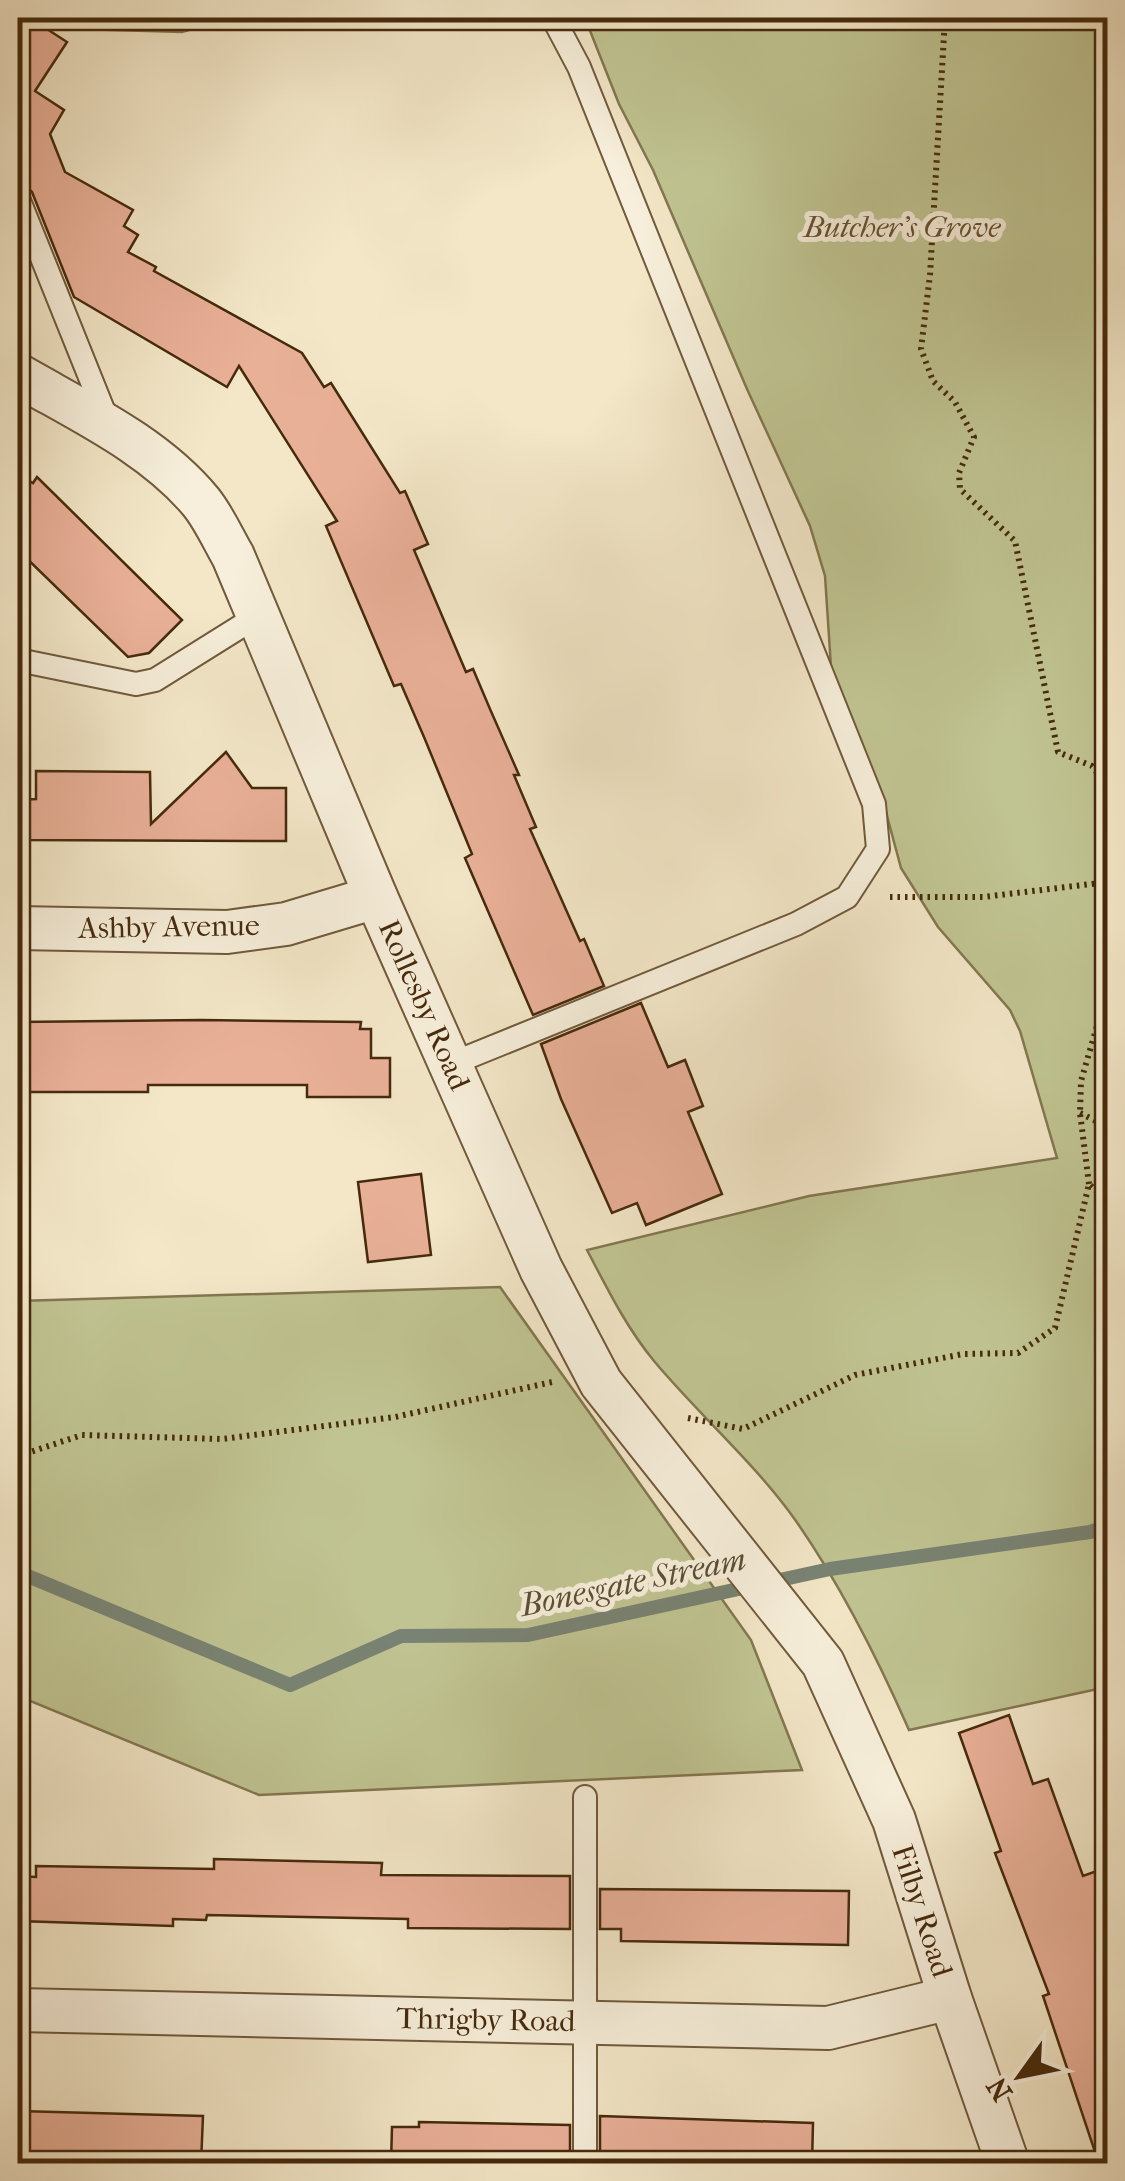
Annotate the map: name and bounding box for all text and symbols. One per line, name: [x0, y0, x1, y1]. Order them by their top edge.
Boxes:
park label: Butcher's Grove: [802, 210, 1001, 245]
street label: Ashby Avenue: [77, 908, 260, 946]
street label: Rollesby Road: [371, 914, 477, 1096]
water label: Bonesgate Stream: [515, 1540, 749, 1624]
street label: Filby Road: [884, 1840, 960, 1982]
street label: Thrigby Road: [396, 2001, 577, 2039]
north arrow: [970, 2026, 1070, 2126]
text: N: [979, 2071, 1019, 2107]

